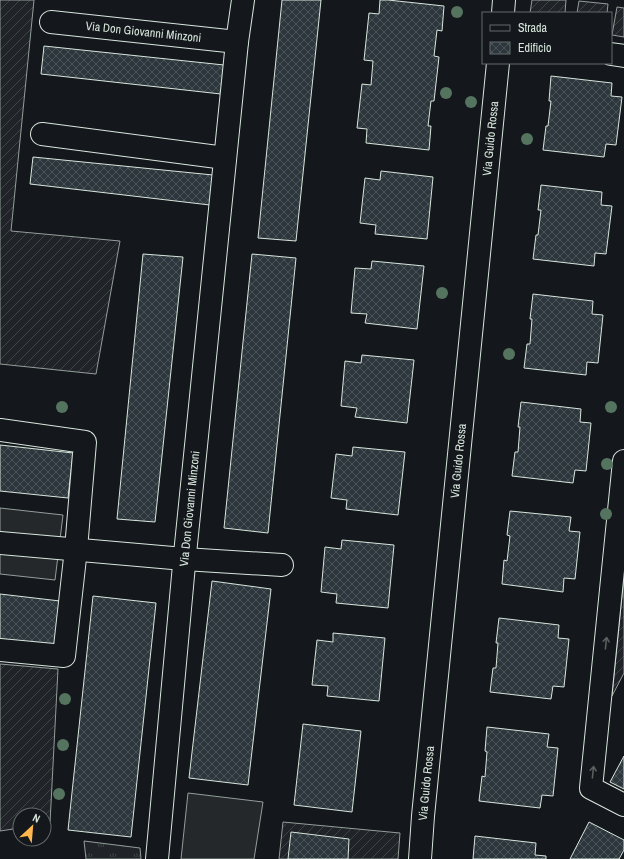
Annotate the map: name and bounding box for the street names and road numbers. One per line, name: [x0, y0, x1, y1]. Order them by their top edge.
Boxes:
street label: Via Don Giovanni Minzoni: [85, 18, 202, 46]
street label: Via Guido Rossa: [479, 100, 502, 177]
street label: Via Guido Rossa: [447, 422, 470, 499]
street label: Via Don Giovanni Minzoni: [176, 450, 203, 567]
street label: Via Guido Rossa: [415, 745, 438, 821]

